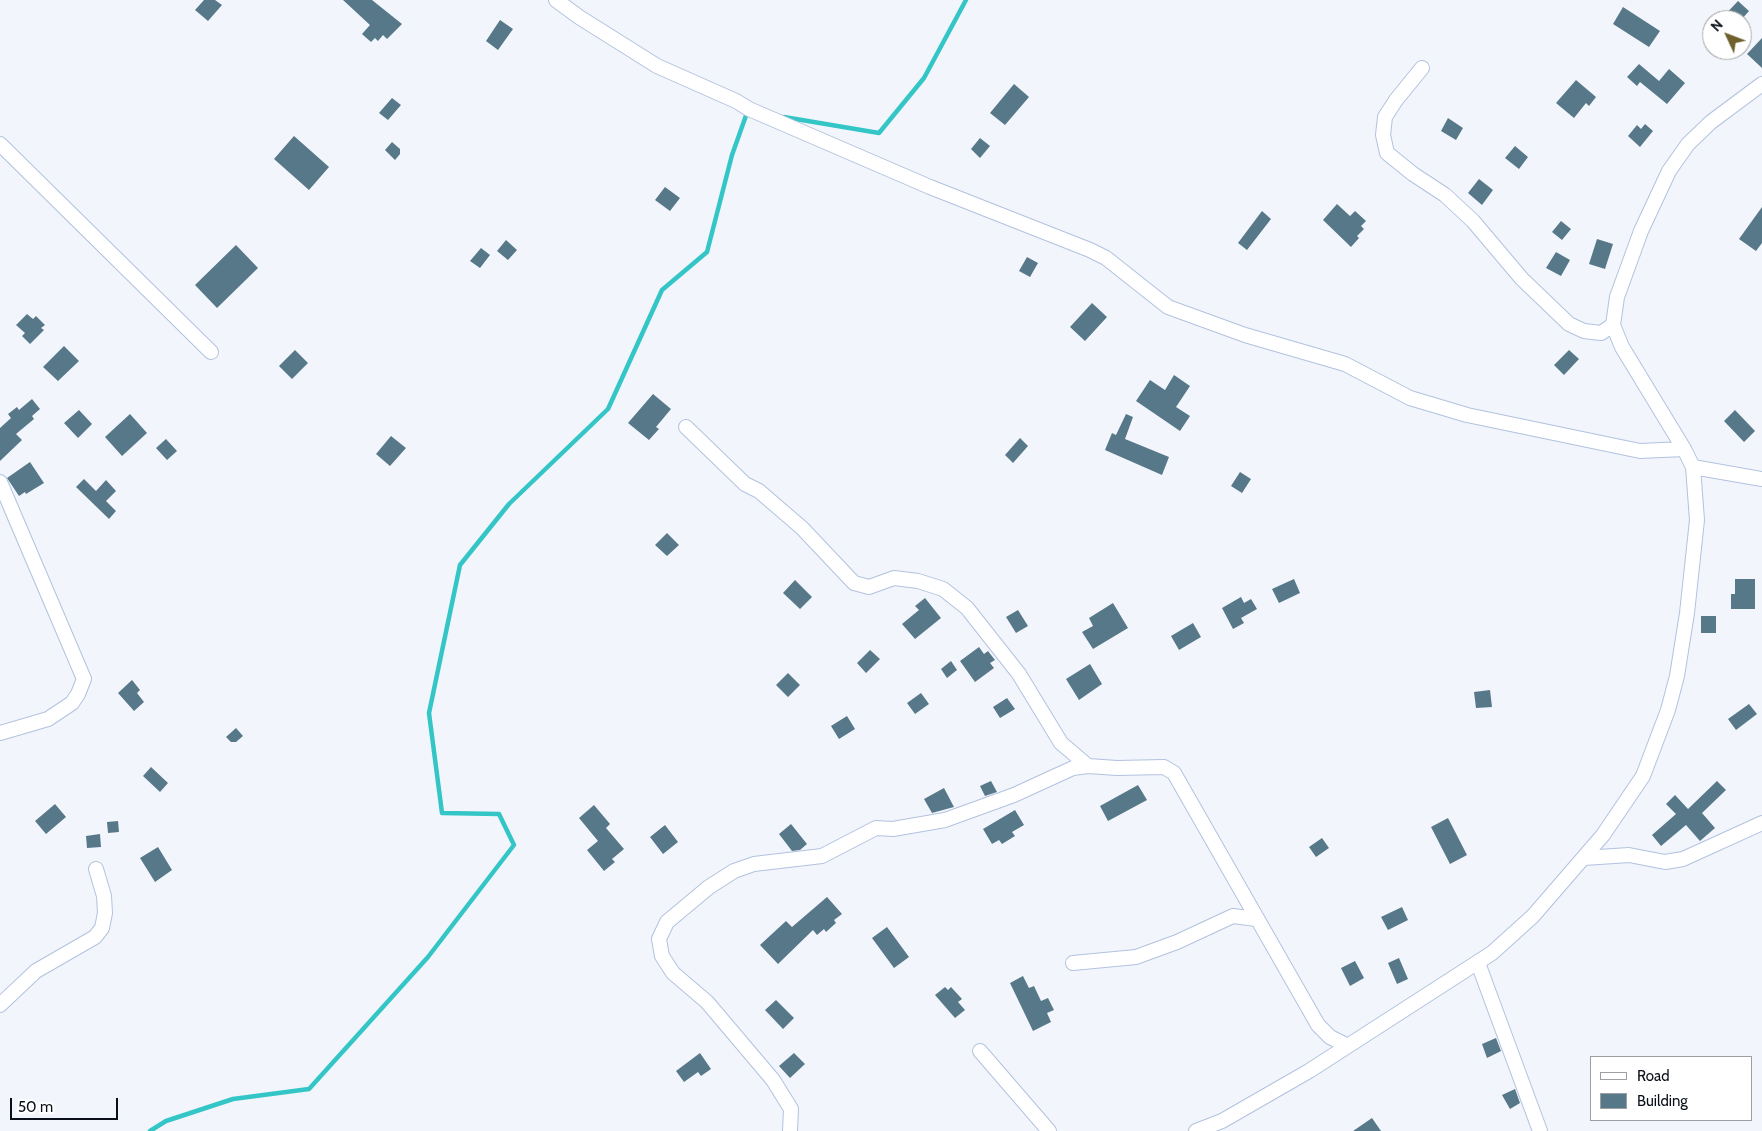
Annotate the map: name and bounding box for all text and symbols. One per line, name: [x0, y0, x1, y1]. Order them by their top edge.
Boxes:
north arrow: [1702, 10, 1752, 60]
text: N: [1707, 16, 1727, 35]
legend: [1590, 1056, 1752, 1121]
text: Road: [1637, 1067, 1670, 1085]
scale bar: [12, 1088, 120, 1120]
text: Building: [1637, 1092, 1688, 1110]
text: 50 m: [18, 1098, 53, 1116]

